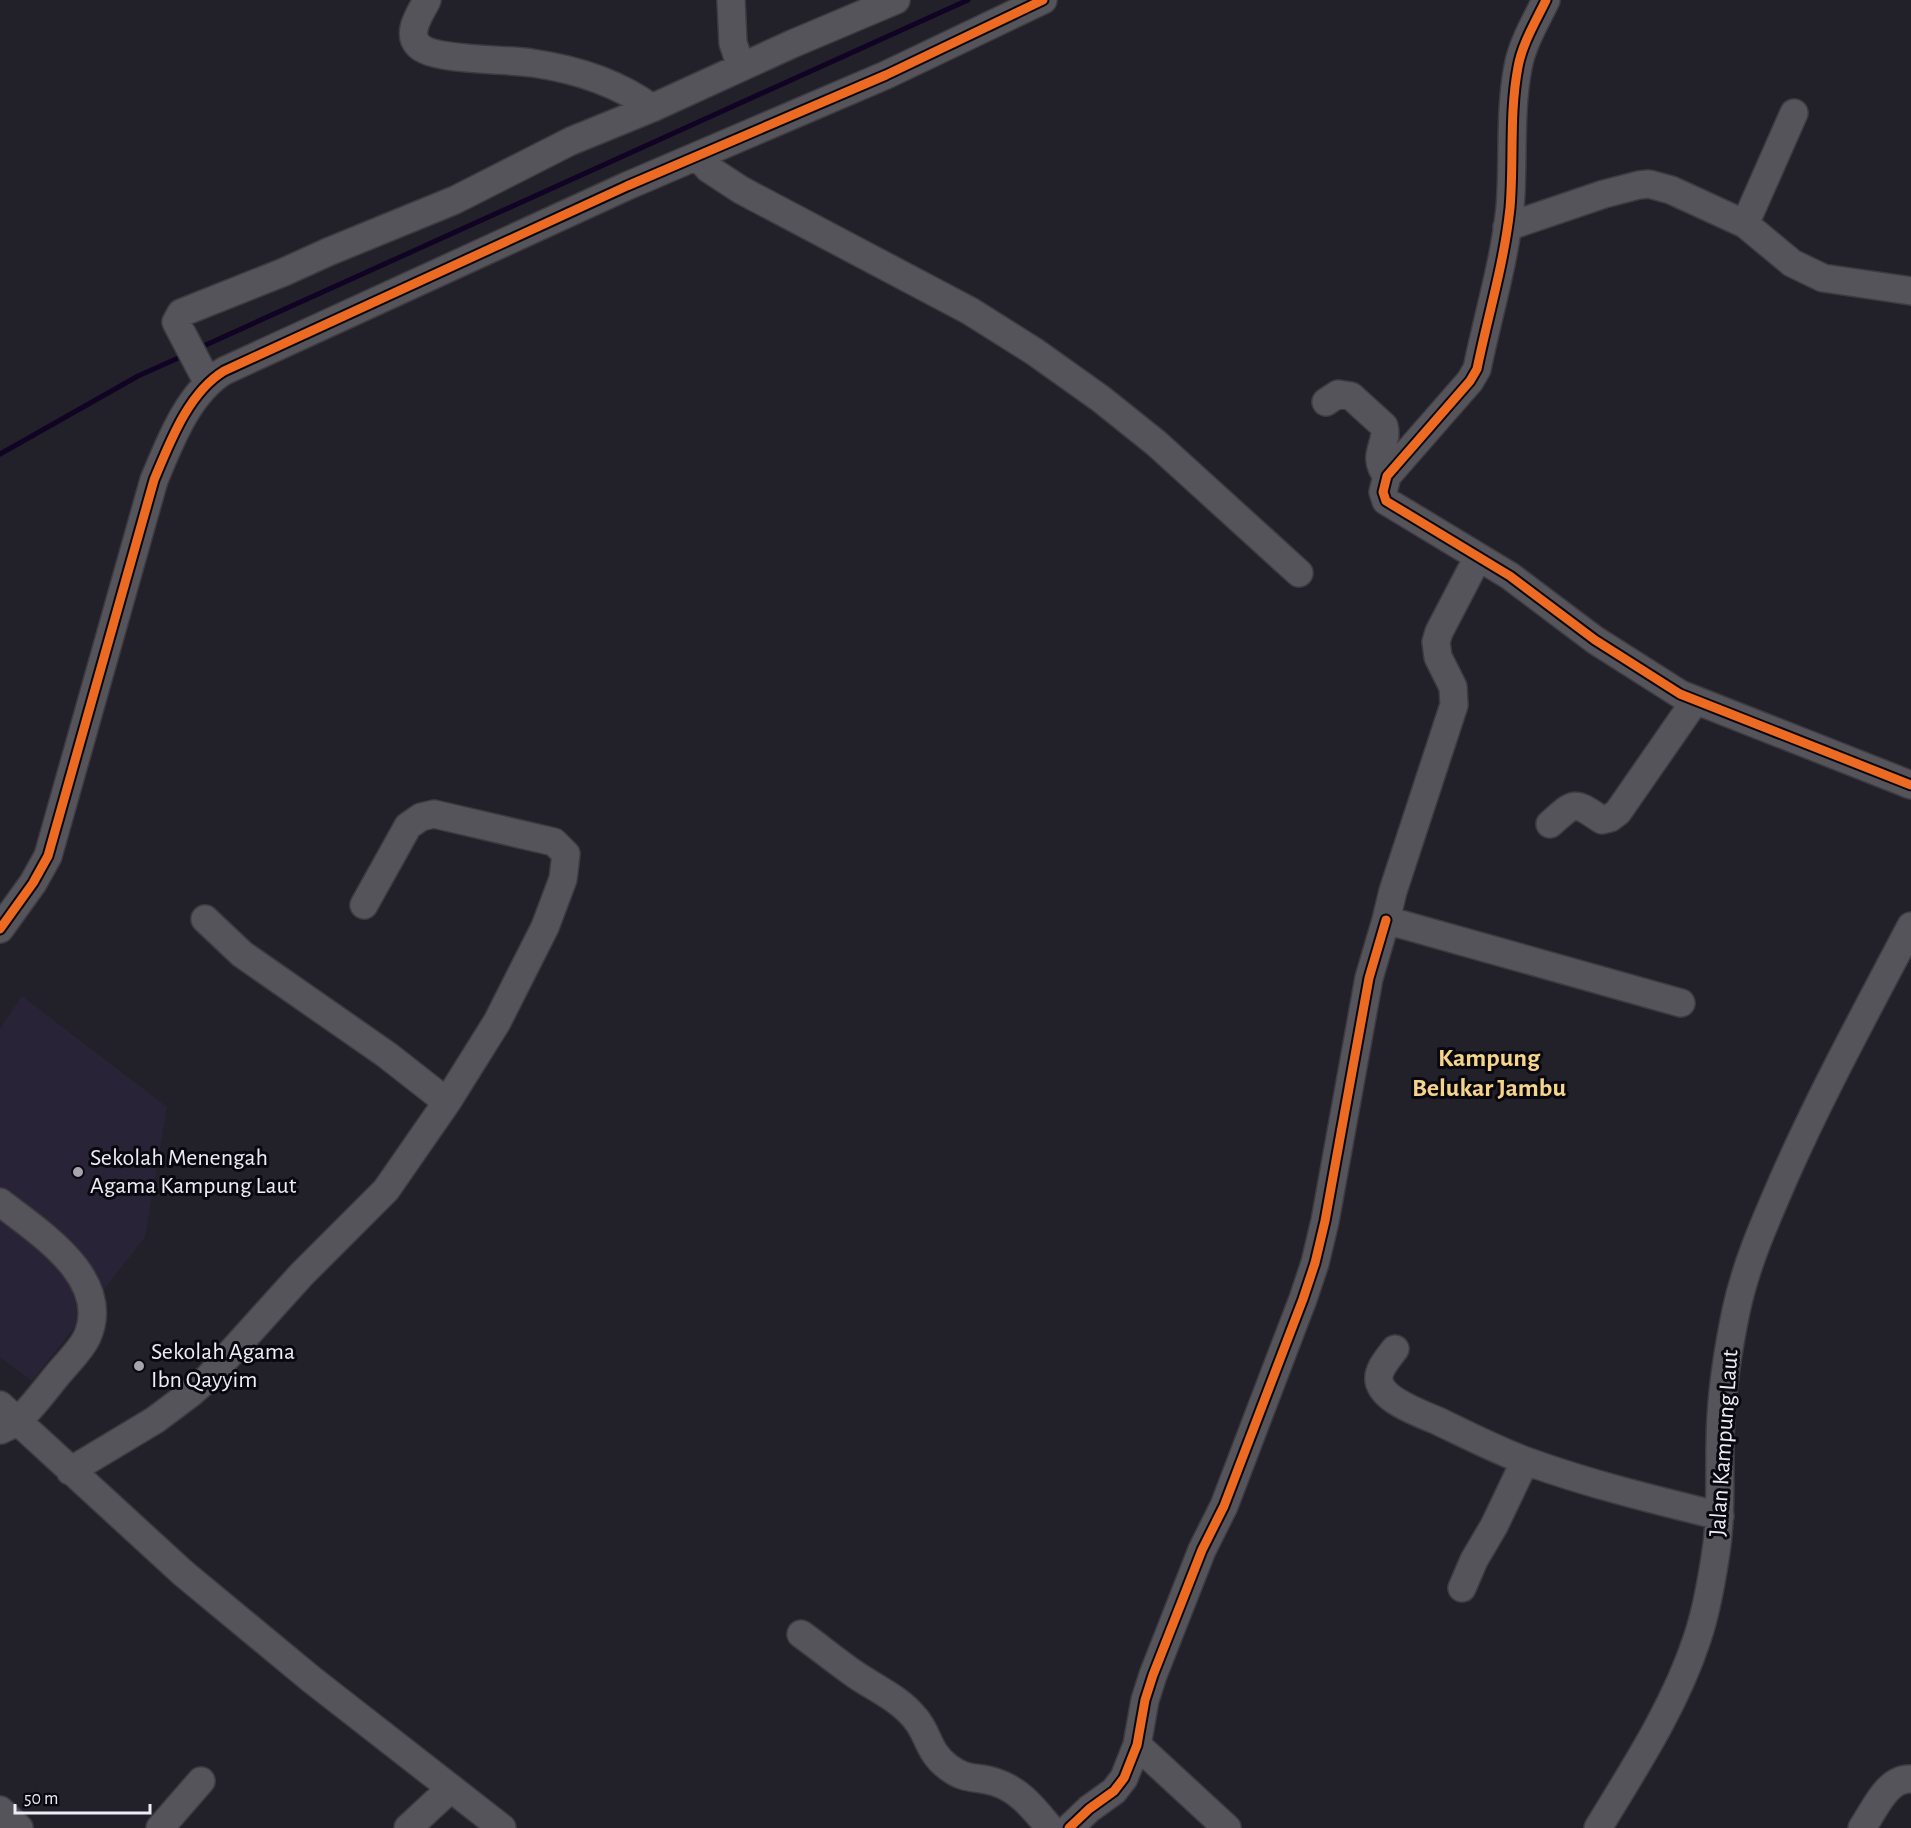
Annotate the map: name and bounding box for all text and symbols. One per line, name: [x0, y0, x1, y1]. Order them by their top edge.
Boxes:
district label: Kampung Belukar Jambu: [1412, 1045, 1566, 1101]
place label: Sekolah Menengah Agama Kampung Laut: [90, 1146, 297, 1198]
marker: Sekolah Menengah Agama Kampung Laut: [71, 1165, 85, 1179]
place label: Sekolah Agama Ibn Qayyim: [151, 1340, 295, 1392]
street label: Jalan Kampung Laut: [1705, 1348, 1743, 1537]
marker: Sekolah Agama Ibn Qayyim: [132, 1359, 146, 1373]
scale bar: [15, 1777, 150, 1815]
text: 50 m: [24, 1790, 58, 1808]

